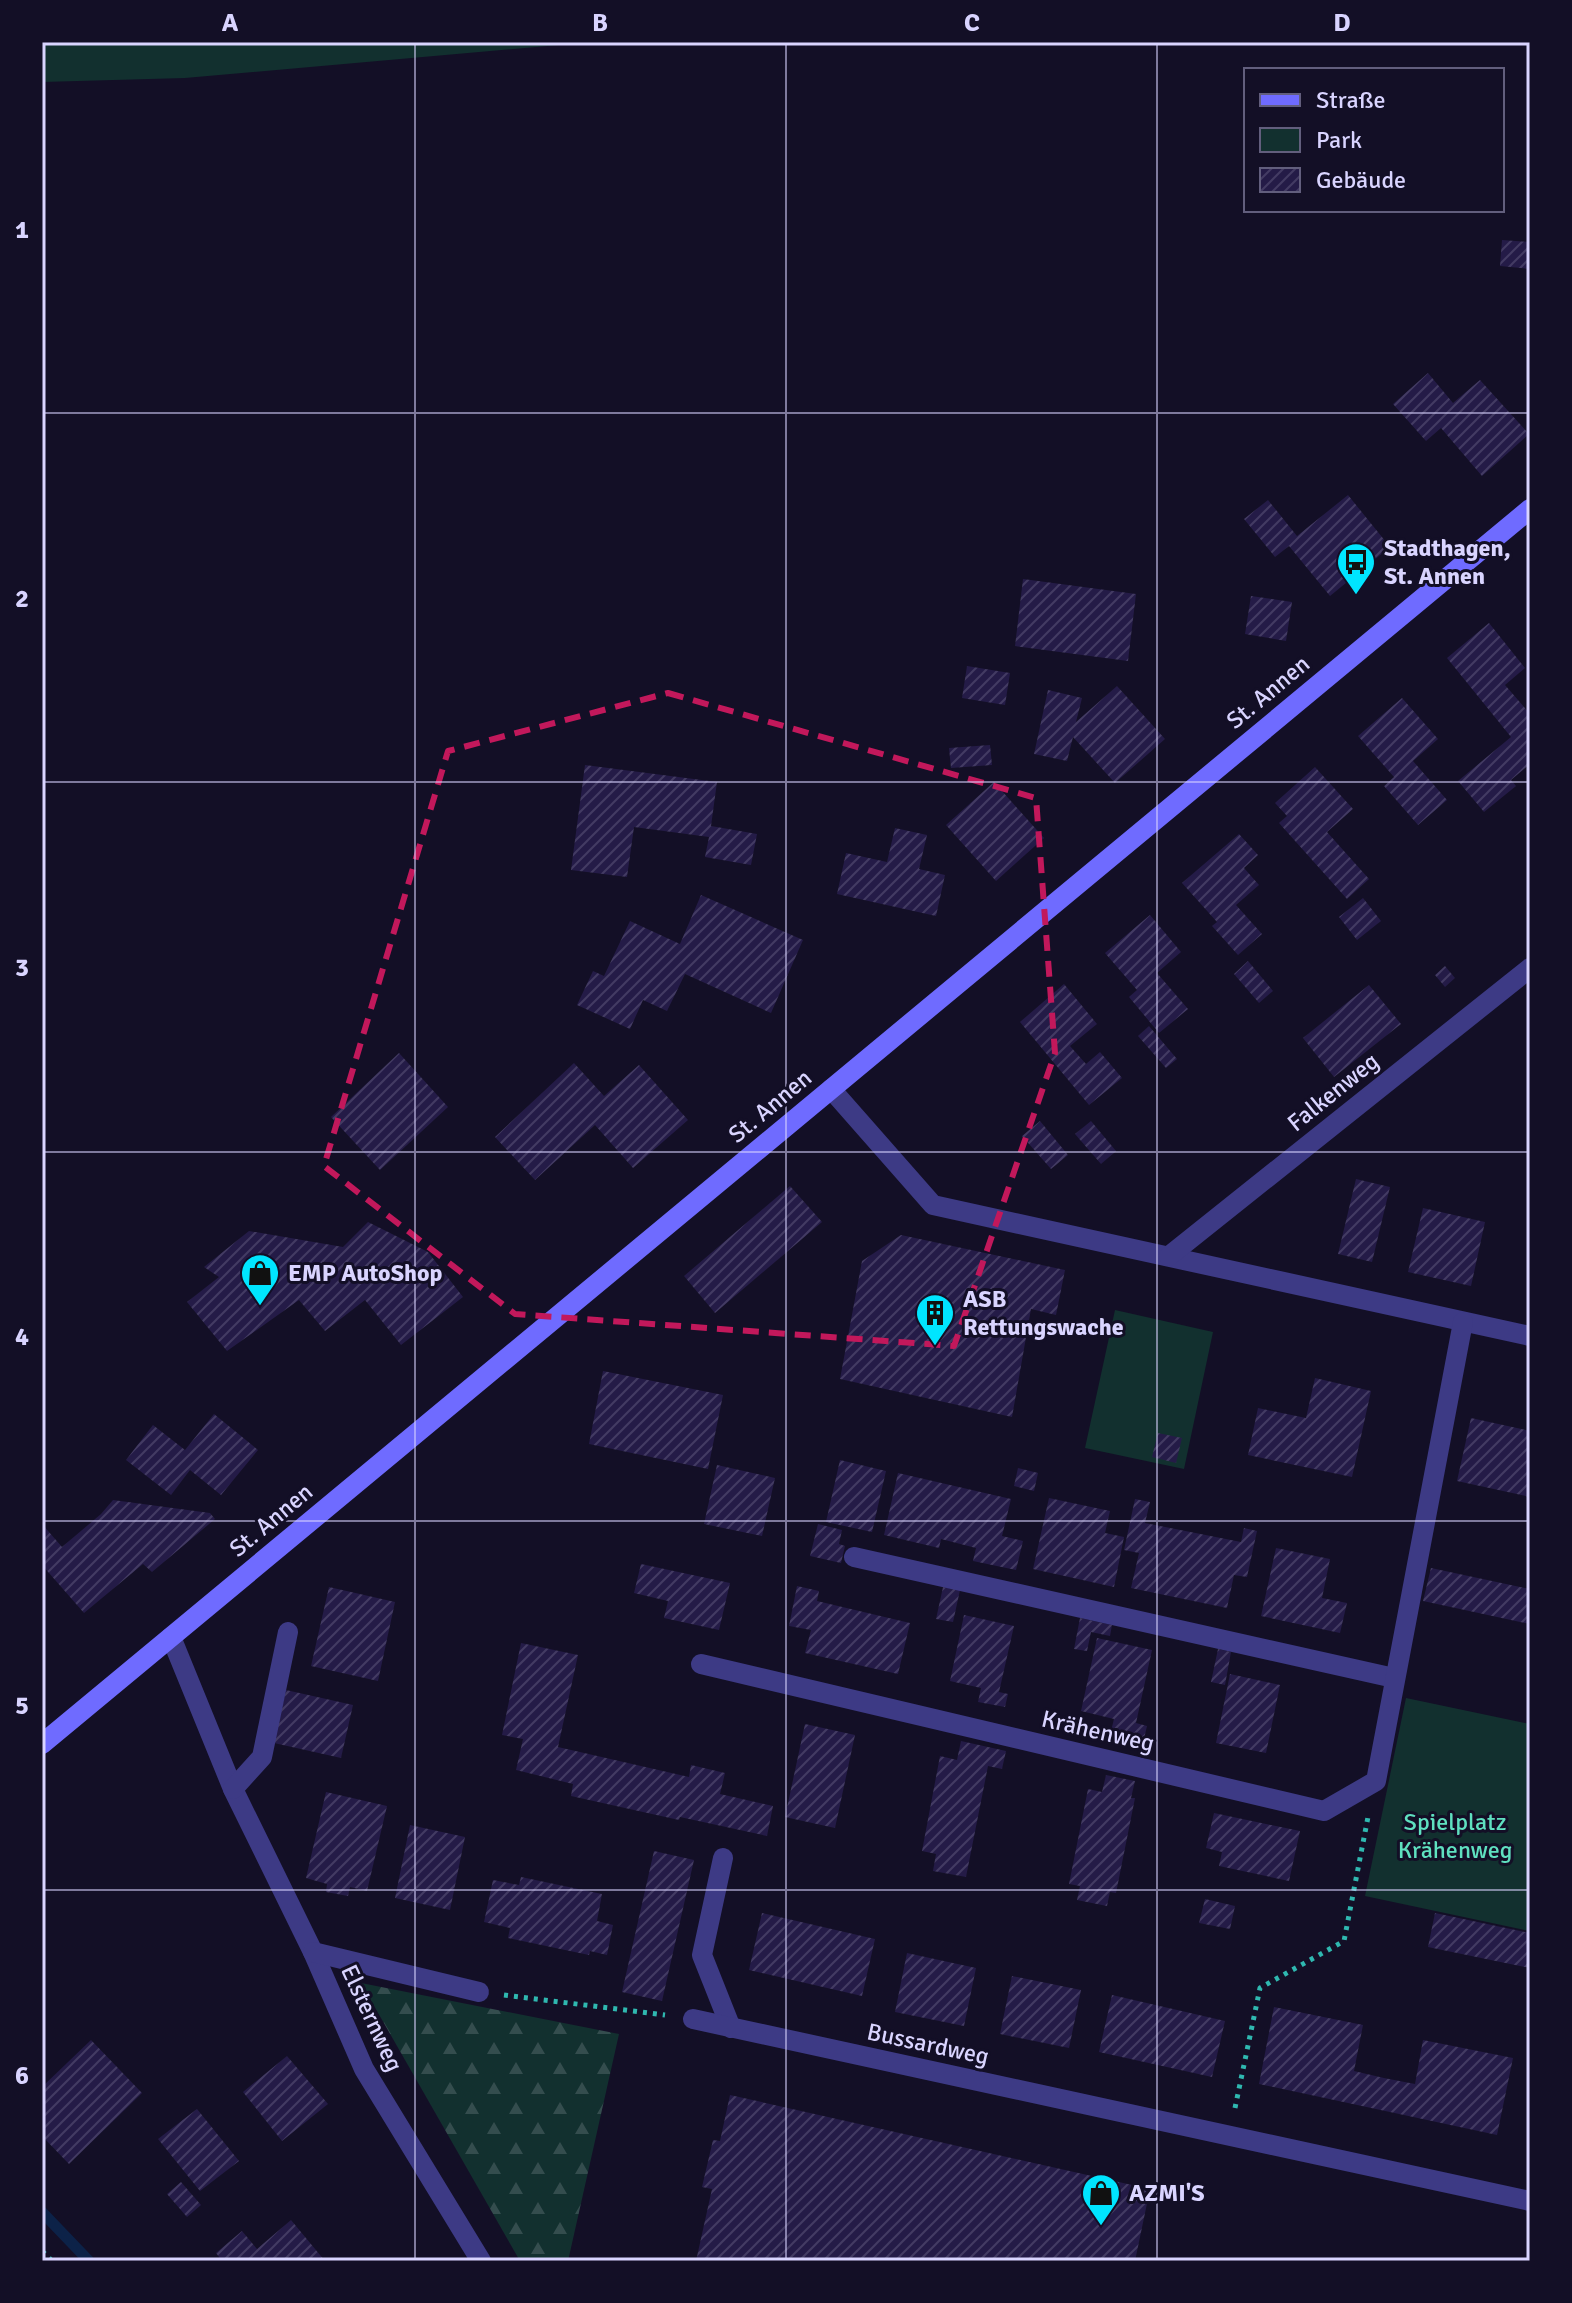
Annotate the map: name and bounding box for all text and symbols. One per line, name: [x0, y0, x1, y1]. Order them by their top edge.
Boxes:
text: A: [222, 7, 239, 39]
text: B: [592, 7, 608, 39]
text: C: [964, 7, 980, 39]
text: D: [1333, 7, 1351, 39]
legend: [1244, 68, 1504, 212]
text: Straße: [1316, 85, 1386, 115]
text: Park: [1316, 125, 1362, 155]
text: Gebäude: [1316, 165, 1406, 195]
text: 1: [15, 214, 29, 246]
place label: Stadthagen, St. Annen: [1384, 533, 1511, 591]
bus stop icon: Stadthagen, St. Annen: [1335, 541, 1377, 596]
text: 2: [15, 583, 29, 615]
street label: St. Annen: [1220, 649, 1316, 735]
text: 3: [15, 952, 29, 984]
street label: Falkenweg: [1281, 1046, 1385, 1138]
street label: St. Annen: [722, 1063, 818, 1149]
shop icon: EMP AutoShop: [239, 1252, 281, 1307]
place label: EMP AutoShop: [288, 1258, 443, 1288]
place label: ASB Rettungswache: [963, 1284, 1124, 1342]
building icon: ASB Rettungswache: [914, 1292, 956, 1347]
text: 4: [15, 1321, 29, 1353]
street label: St. Annen: [223, 1477, 319, 1563]
text: 5: [15, 1690, 29, 1722]
street label: Krähenweg: [1039, 1703, 1157, 1759]
park label: Spielplatz Krähenweg: [1398, 1807, 1512, 1865]
street label: Elsternweg: [334, 1960, 410, 2076]
street label: Bussardweg: [864, 2016, 992, 2072]
text: 6: [15, 2060, 29, 2092]
shop icon: AZMI'S: [1080, 2172, 1122, 2227]
place label: AZMI'S: [1129, 2178, 1205, 2208]

